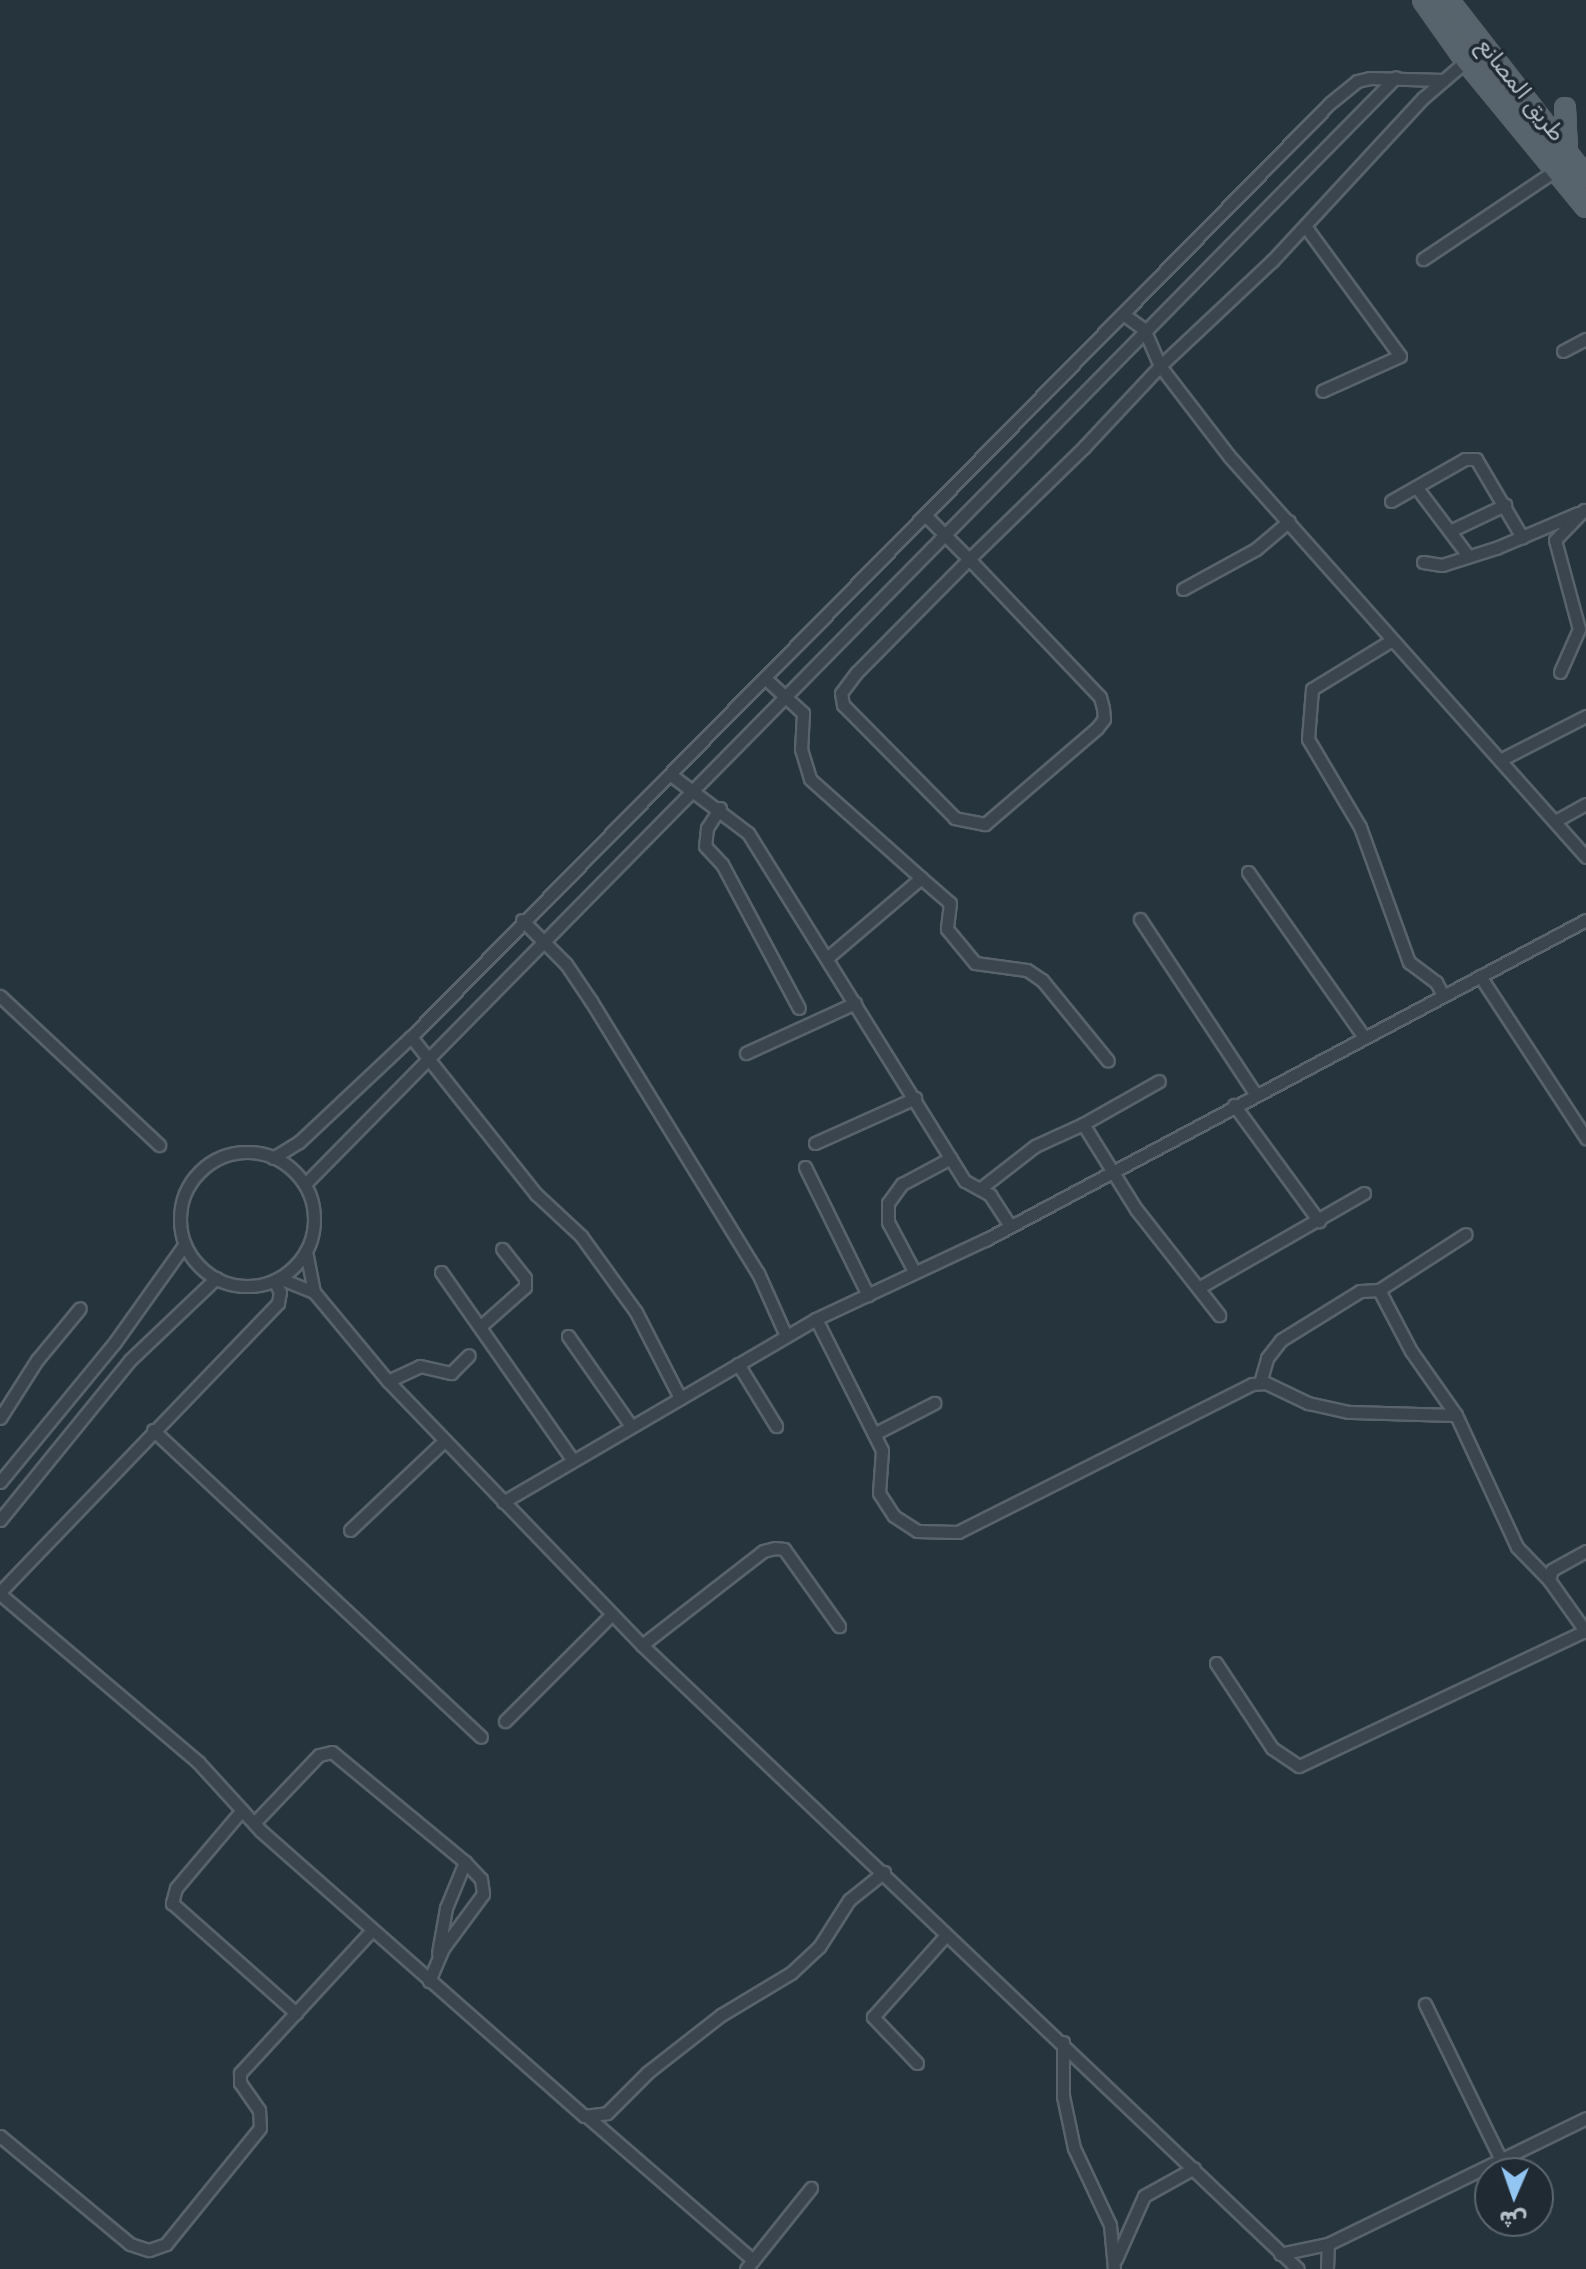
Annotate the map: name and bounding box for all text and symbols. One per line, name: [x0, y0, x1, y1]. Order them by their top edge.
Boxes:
street label: طريق المصانع: [1472, 33, 1570, 147]
north arrow: [1474, 2157, 1554, 2237]
text: ش: [1499, 2206, 1528, 2233]

